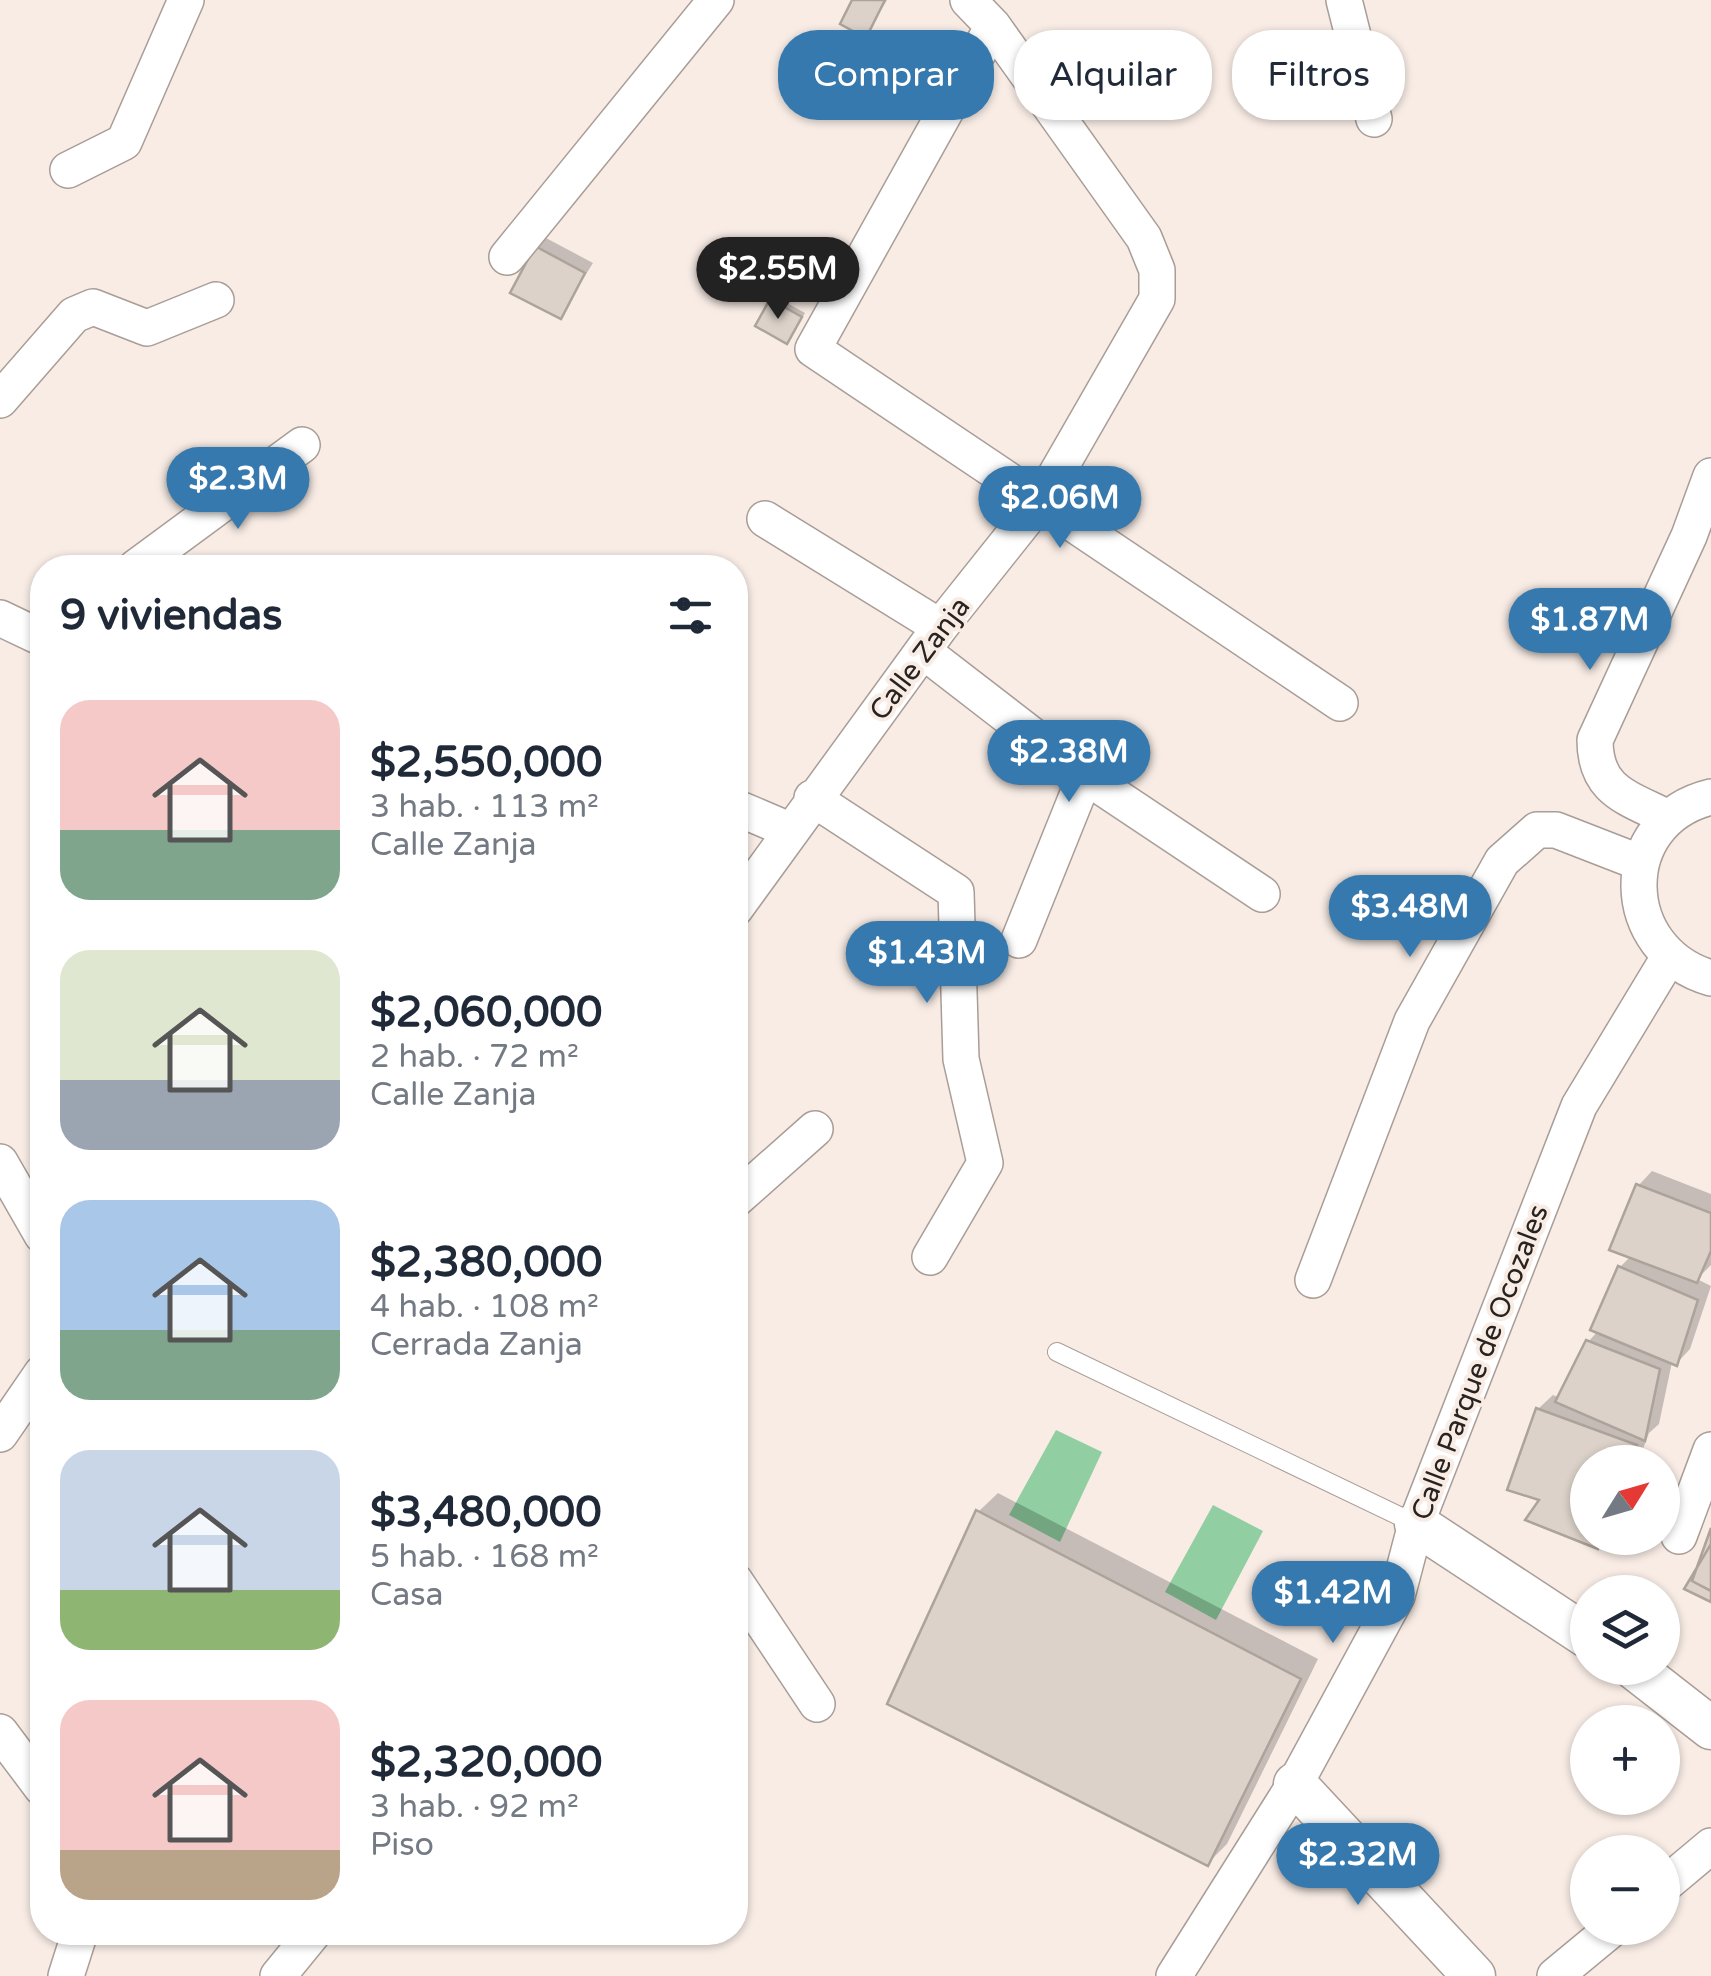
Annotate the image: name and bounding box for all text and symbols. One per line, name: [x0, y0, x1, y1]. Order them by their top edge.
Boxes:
chip: Comprar: [778, 30, 994, 120]
chip: Alquilar: [1014, 30, 1212, 120]
chip: Filtros: [1232, 30, 1405, 120]
pin: $2.55M: [697, 237, 859, 322]
text: $2.55M: [718, 250, 838, 288]
pin: $2.3M: [168, 447, 308, 532]
text: $2.3M: [188, 460, 288, 498]
pin: $2.06M: [979, 466, 1141, 551]
text: $2.06M: [1000, 479, 1120, 517]
icon: filters: [663, 588, 718, 643]
pin: $1.87M: [1509, 588, 1671, 673]
text: 9 viviendas: [60, 590, 282, 641]
street label: Calle Zanja: [862, 590, 977, 727]
text: $1.87M: [1530, 601, 1650, 639]
pin: $2.38M: [988, 720, 1150, 805]
text: $2.38M: [1009, 733, 1129, 771]
text: $2,550,000: [370, 737, 602, 788]
icon: home: [140, 740, 260, 860]
text: 3 hab. · 113 m²: [370, 788, 599, 826]
text: Calle Zanja: [370, 826, 537, 864]
pin: $3.48M: [1329, 875, 1491, 960]
text: $3.48M: [1351, 888, 1469, 926]
pin: $1.43M: [846, 921, 1008, 1006]
text: $1.43M: [868, 934, 986, 972]
text: $2,060,000: [370, 987, 602, 1038]
icon: home: [140, 990, 260, 1110]
text: 2 hab. · 72 m²: [370, 1038, 579, 1076]
text: Calle Zanja: [370, 1076, 537, 1114]
street label: Calle Parque de Ocozales: [1404, 1200, 1556, 1525]
text: $2,380,000: [370, 1237, 602, 1288]
icon: home: [140, 1240, 260, 1360]
text: 4 hab. · 108 m²: [370, 1288, 599, 1326]
text: Cerrada Zanja: [370, 1326, 583, 1364]
north arrow: [1570, 1445, 1680, 1555]
map controls: [1570, 1445, 1680, 1945]
text: $3,480,000: [370, 1487, 602, 1538]
icon: home: [140, 1490, 260, 1610]
text: 5 hab. · 168 m²: [370, 1538, 599, 1576]
pin: $1.42M: [1252, 1561, 1414, 1646]
text: $1.42M: [1274, 1574, 1392, 1612]
button: layers: [1570, 1575, 1680, 1685]
text: Casa: [370, 1576, 444, 1614]
button: +: [1570, 1705, 1680, 1815]
text: $2,320,000: [370, 1737, 602, 1788]
icon: home: [140, 1740, 260, 1860]
text: 3 hab. · 92 m²: [370, 1788, 579, 1826]
pin: $2.32M: [1277, 1823, 1439, 1908]
text: Piso: [370, 1826, 434, 1864]
button: −: [1570, 1835, 1680, 1945]
text: $2.32M: [1298, 1836, 1418, 1874]

